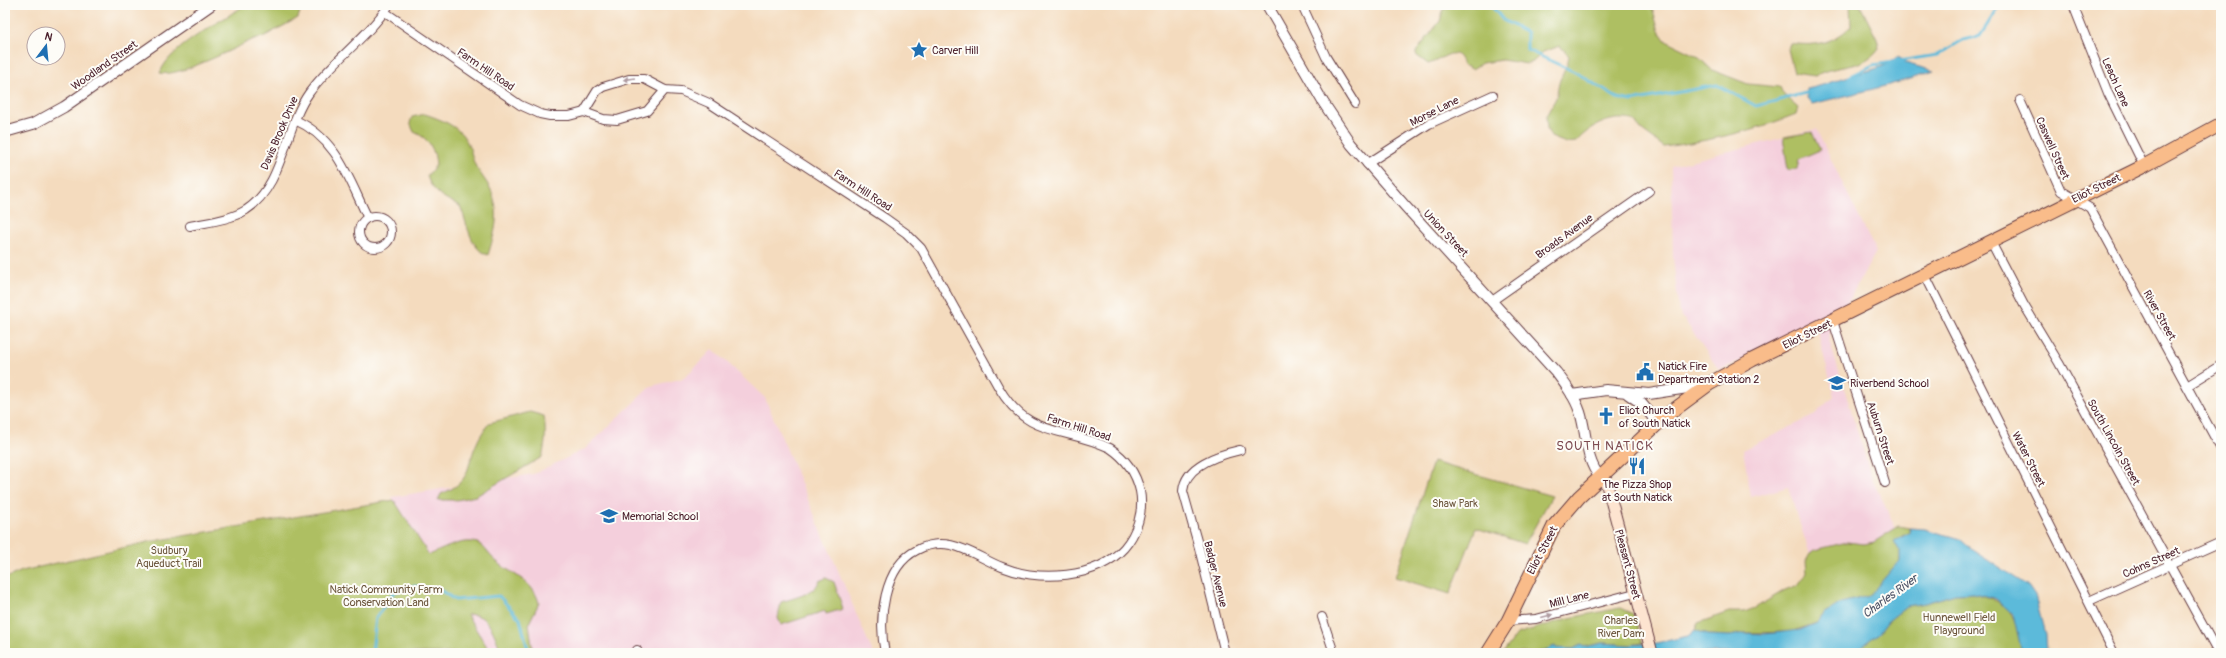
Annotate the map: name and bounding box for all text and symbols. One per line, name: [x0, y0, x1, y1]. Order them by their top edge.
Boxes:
north arrow: [26, 26, 66, 66]
text: N: [43, 30, 55, 44]
street label: Woodland Street: [69, 37, 140, 93]
place icon: Carver Hill: [909, 40, 929, 60]
place label: Carver Hill: [932, 44, 979, 57]
street label: Farm Hill Road: [455, 45, 517, 93]
street label: Leach Lane: [2099, 56, 2132, 109]
one-way arrow: [622, 76, 635, 82]
street label: Morse Lane: [1408, 93, 1461, 129]
street label: Davis Brook Drive: [258, 94, 301, 172]
street label: Caswell Street: [2033, 115, 2072, 182]
street label: Farm Hill Road: [831, 167, 894, 214]
street label: Eliot Street: [2070, 171, 2123, 206]
street label: Union Street: [1421, 207, 1471, 260]
street label: Broads Avenue: [1533, 211, 1596, 261]
street label: River Street: [2140, 288, 2179, 343]
street label: Eliot Street: [1781, 317, 1834, 352]
place label: Natick Fire Department Station 2: [1658, 360, 1759, 386]
public building icon: Natick Fire Department Station 2: [1635, 362, 1655, 382]
school or university icon: Riverbend School: [1827, 373, 1847, 393]
place label: Riverbend School: [1850, 377, 1929, 390]
street label: South Lincoln Street: [2084, 397, 2143, 488]
street label: Auburn Street: [1864, 400, 1897, 467]
place label: Eliot Church of South Natick: [1619, 404, 1691, 430]
church icon: Eliot Church of South Natick: [1596, 406, 1616, 426]
street label: Farm Hill Road: [1045, 411, 1112, 444]
street label: Water Street: [2009, 429, 2048, 489]
district label: SOUTH NATICK: [1556, 438, 1654, 454]
restaurant icon: The Pizza Shop at South Natick: [1627, 456, 1647, 476]
place label: The Pizza Shop at South Natick: [1602, 478, 1673, 504]
park label: Shaw Park: [1432, 497, 1478, 510]
school or university icon: Memorial School: [599, 506, 619, 526]
place label: Memorial School: [622, 510, 699, 523]
street label: Eliot Street: [1524, 523, 1561, 577]
street label: Pleasant Street: [1612, 528, 1643, 601]
street label: Badger Avenue: [1201, 540, 1230, 609]
park label: Sudbury Aqueduct Trail: [136, 544, 202, 570]
street label: Cohns Street: [2121, 544, 2182, 581]
water label: Charles River: [1860, 570, 1922, 621]
park label: Natick Community Farm Conservation Land: [329, 583, 443, 609]
street label: Mill Lane: [1548, 588, 1591, 611]
park label: Hunnewell Field Playground: [1923, 611, 1995, 637]
one-way arrow: [1541, 613, 1553, 619]
park label: Charles River Dam: [1597, 614, 1645, 640]

